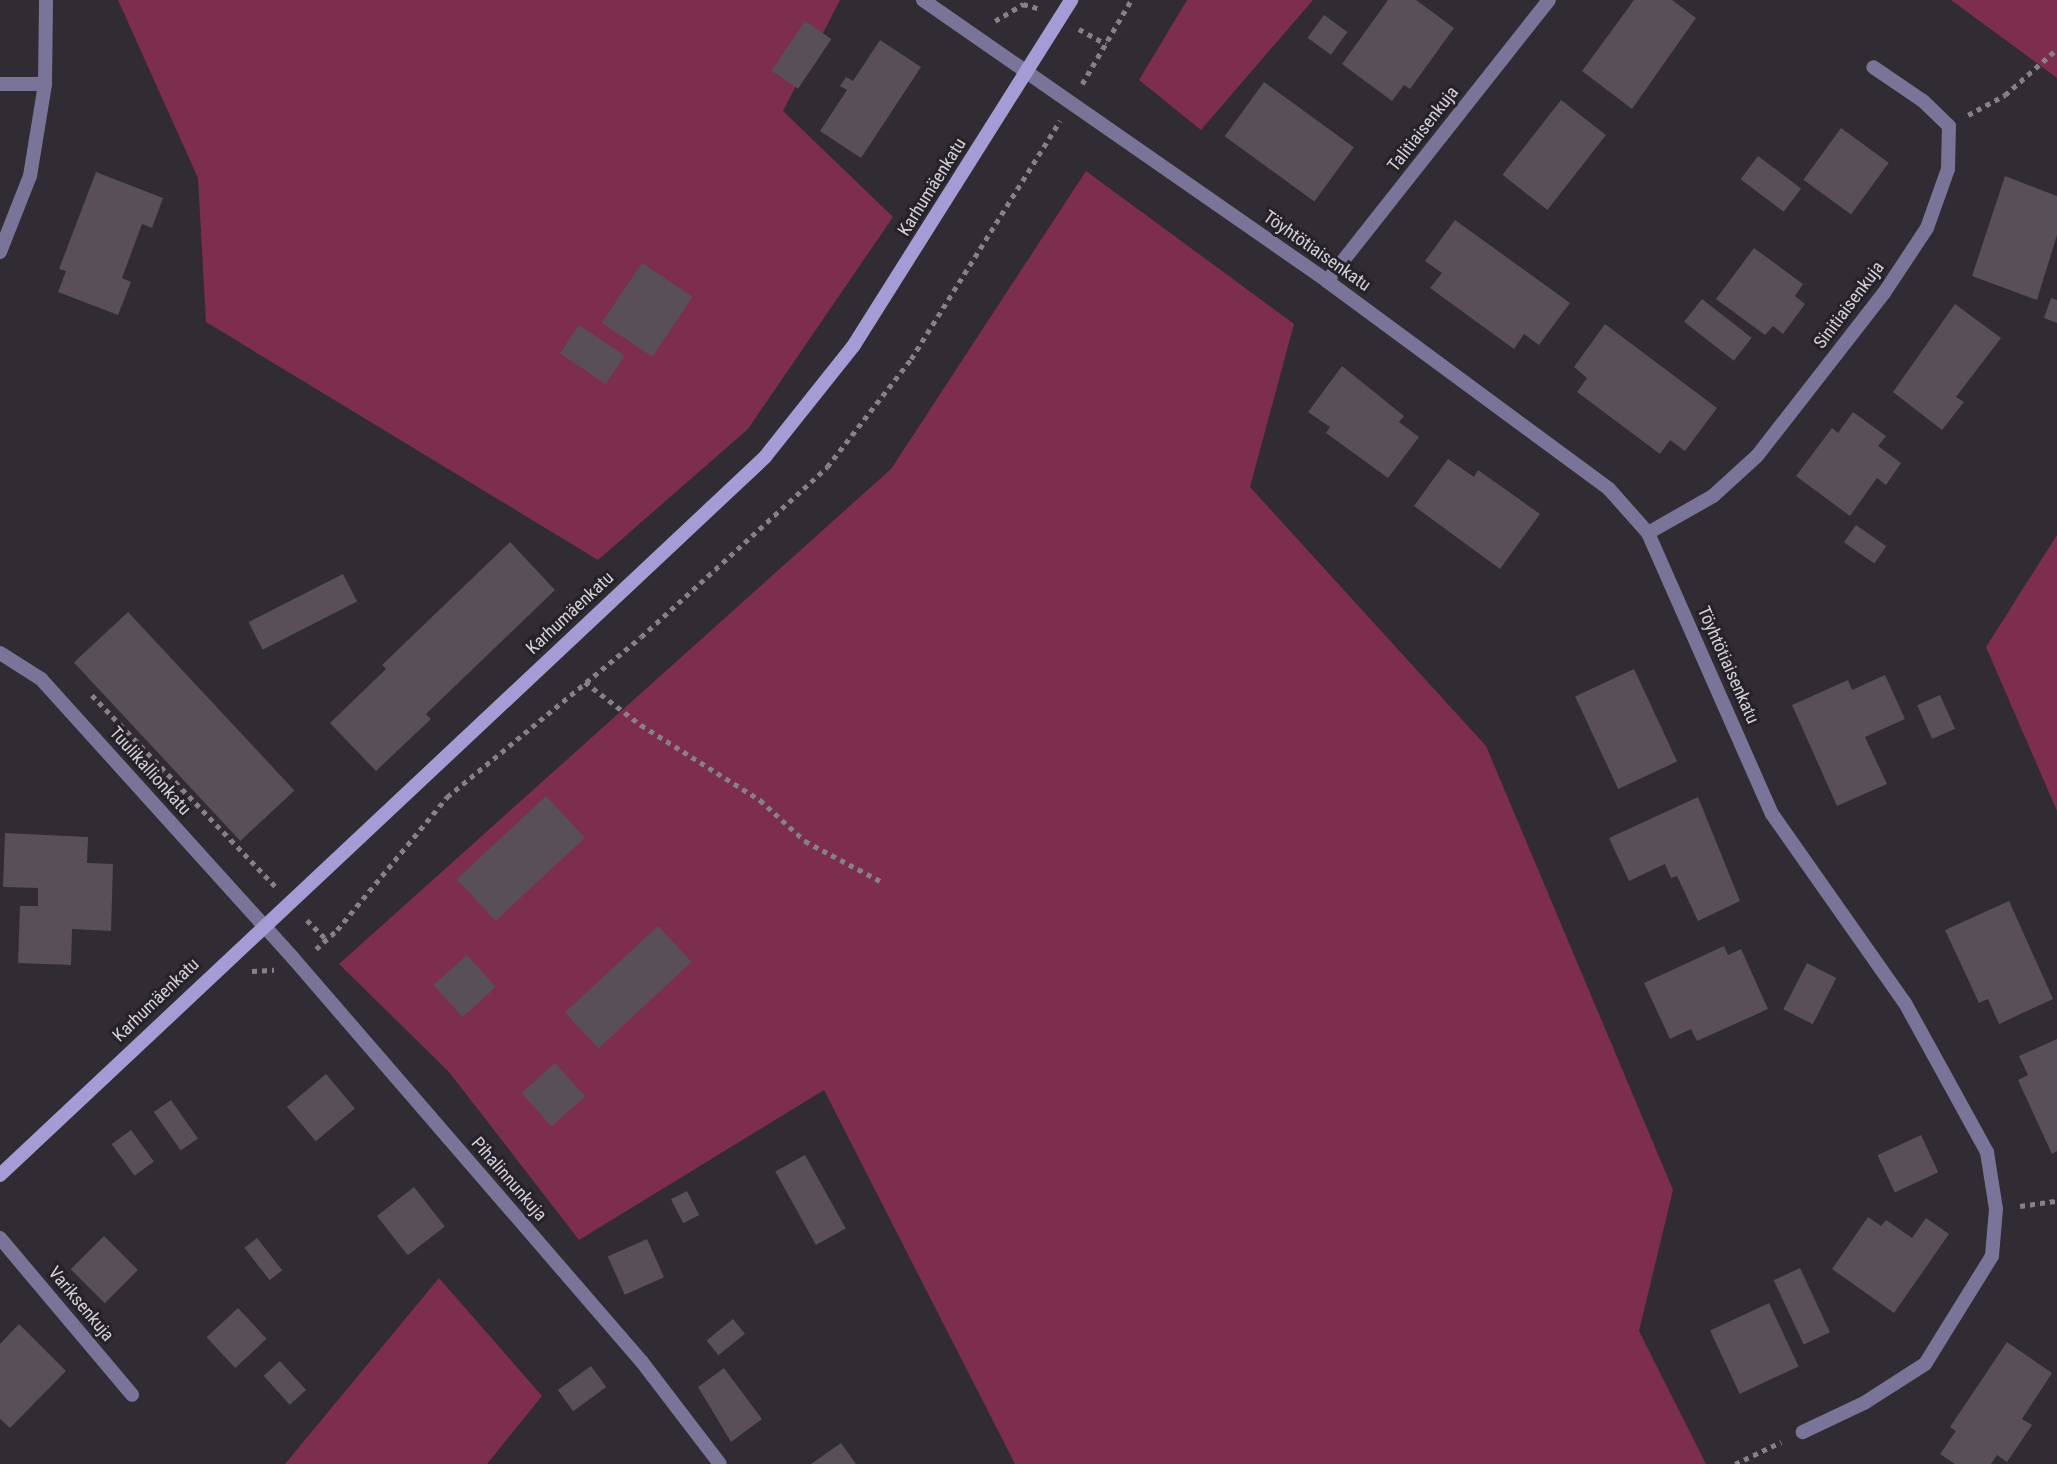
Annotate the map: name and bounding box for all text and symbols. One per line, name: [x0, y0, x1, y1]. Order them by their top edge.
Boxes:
street label: Talitiaisenkuja: [1383, 82, 1463, 176]
street label: Karhumäenkatu: [893, 134, 971, 240]
street label: Töyhtötiaisenkatu: [1259, 206, 1375, 296]
street label: Sinitiaisenkuja: [1809, 257, 1889, 353]
street label: Karhumäenkatu: [522, 567, 618, 659]
street label: Töyhtötiaisenkatu: [1692, 603, 1764, 727]
street label: Tuulikallionkatu: [105, 722, 195, 820]
street label: Karhumäenkatu: [108, 954, 204, 1046]
street label: Pihalinnunkuja: [467, 1133, 551, 1225]
street label: Variksenkuja: [44, 1262, 118, 1346]

